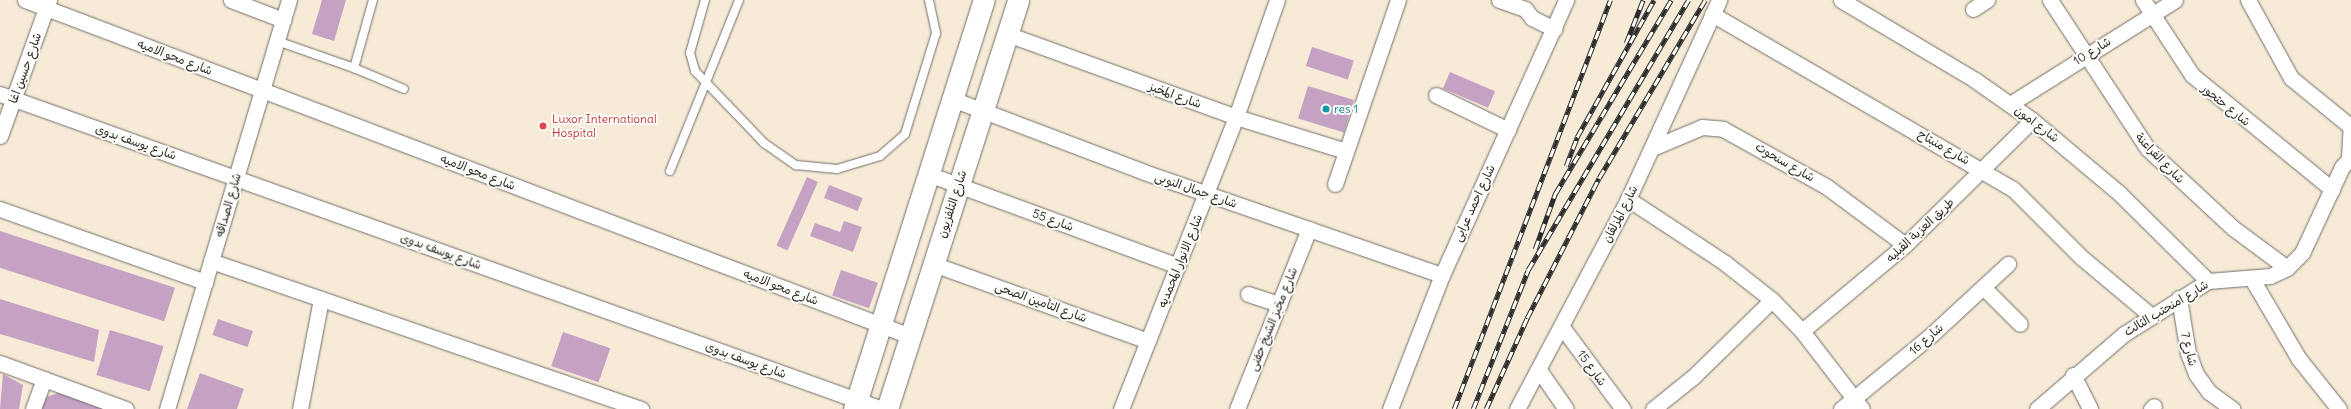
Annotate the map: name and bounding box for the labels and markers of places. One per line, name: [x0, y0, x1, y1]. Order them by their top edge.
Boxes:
place label: res 1: [1334, 102, 1358, 116]
marker: res 1: [1321, 104, 1331, 114]
place label: Luxor International Hospital: [552, 112, 657, 140]
marker: Luxor International Hospital: [537, 120, 549, 132]

